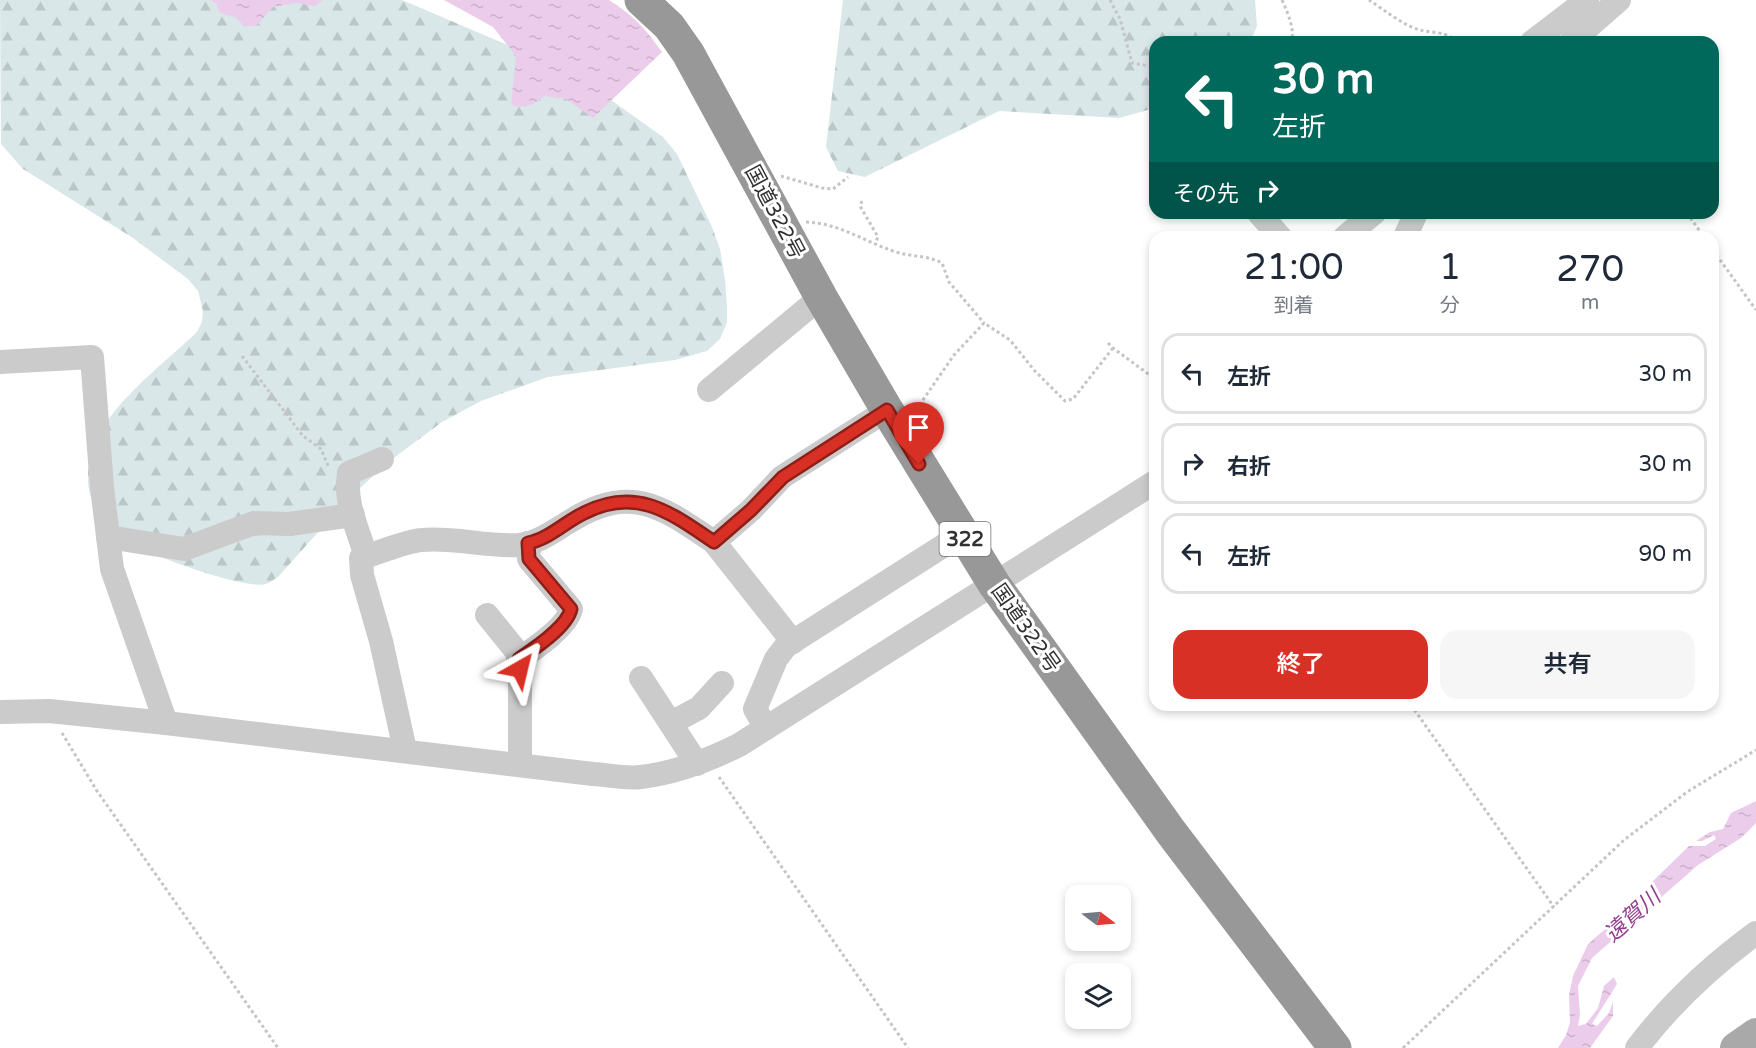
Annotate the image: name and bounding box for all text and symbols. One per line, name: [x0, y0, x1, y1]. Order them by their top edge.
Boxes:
text: 30 m: [1272, 54, 1374, 105]
icon: left: [1173, 60, 1251, 138]
text: 左折: [1272, 111, 1326, 144]
street label: 国道322号: [739, 161, 810, 263]
icon: right: [1251, 174, 1284, 207]
text: その先: [1173, 181, 1239, 207]
text: 21:00: [1244, 246, 1344, 289]
text: 1: [1439, 246, 1461, 289]
text: 270: [1556, 248, 1624, 291]
text: m: [1581, 291, 1599, 315]
text: 到着: [1274, 294, 1314, 318]
text: 分: [1440, 294, 1460, 318]
icon: left: [1176, 357, 1209, 390]
text: 30 m: [1638, 361, 1692, 387]
text: 左折: [1227, 364, 1271, 390]
pin: [893, 402, 944, 464]
icon: arrive: [902, 411, 935, 444]
icon: right: [1176, 447, 1209, 480]
text: 30 m: [1638, 451, 1692, 477]
text: 右折: [1227, 454, 1271, 480]
road number: 322: [940, 522, 990, 556]
icon: left: [1176, 537, 1209, 570]
text: 90 m: [1638, 541, 1692, 567]
text: 左折: [1227, 544, 1271, 570]
street label: 国道322号: [986, 579, 1065, 677]
button: 終了: [1173, 630, 1428, 699]
button: 共有: [1440, 630, 1695, 699]
position arrow: [488, 637, 552, 701]
water label: 遠賀川: [1599, 883, 1667, 947]
north arrow: [1065, 885, 1131, 951]
map controls: [1065, 885, 1131, 1029]
button: layers: [1065, 963, 1131, 1029]

